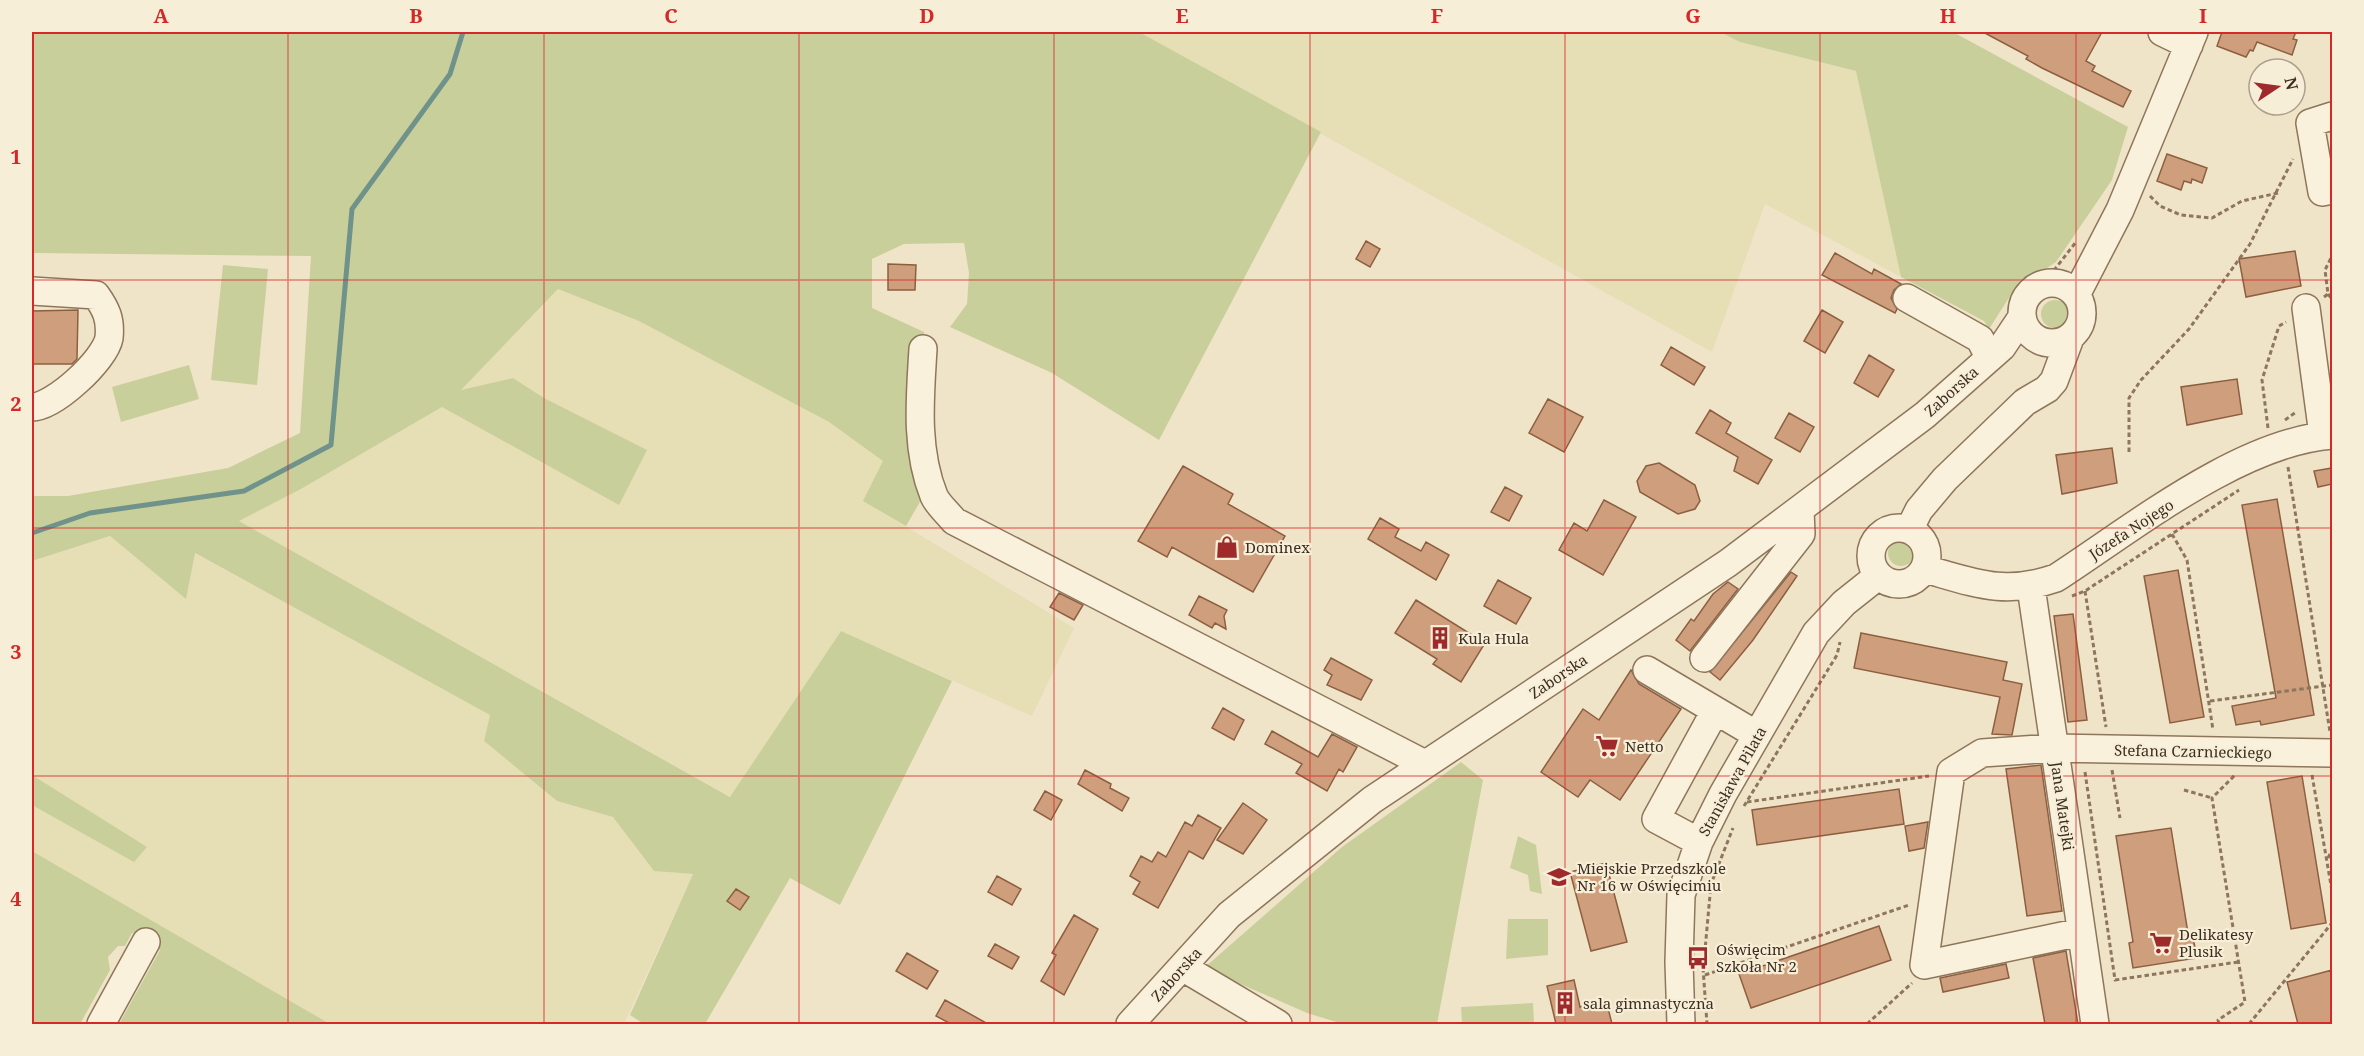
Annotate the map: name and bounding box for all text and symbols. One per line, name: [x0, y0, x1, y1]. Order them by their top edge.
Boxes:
text: A: [153, 2, 169, 29]
text: B: [409, 2, 423, 29]
text: C: [664, 2, 678, 29]
text: D: [919, 2, 935, 29]
text: E: [1175, 2, 1189, 29]
text: F: [1431, 2, 1443, 29]
text: G: [1685, 2, 1701, 29]
text: H: [1940, 2, 1956, 29]
text: I: [2199, 2, 2207, 29]
north arrow: [2247, 57, 2307, 117]
text: N: [2279, 75, 2304, 93]
text: 1: [10, 143, 22, 170]
street label: Zaborska: [1920, 361, 1982, 421]
text: 2: [10, 390, 22, 417]
street label: Józefa Nojego: [2084, 494, 2177, 564]
shop icon: Dominex: [1214, 534, 1240, 560]
place label: Dominex: [1245, 537, 1310, 557]
building icon: Kula Hula: [1427, 625, 1453, 651]
place label: Kula Hula: [1458, 628, 1529, 648]
text: 3: [10, 638, 22, 665]
street label: Zaborska: [1525, 649, 1591, 703]
street label: Stanisława Pilata: [1694, 723, 1770, 839]
supermarket icon: Netto: [1594, 733, 1620, 759]
place label: Netto: [1625, 736, 1664, 756]
street label: Stefana Czarnieckiego: [2114, 740, 2272, 762]
street label: Jana Matejki: [2047, 759, 2079, 852]
place label: Miejskie Przedszkole Nr 16 w Oświęcimiu: [1577, 858, 1726, 895]
school or university icon: Miejskie Przedszkole Nr 16 w Oświęcimiu: [1546, 864, 1572, 890]
text: 4: [10, 885, 22, 912]
place label: Delikatesy Plusik: [2179, 924, 2254, 961]
supermarket icon: Delikatesy Plusik: [2148, 930, 2174, 956]
place label: Oświęcim Szkoła Nr 2: [1716, 939, 1797, 976]
street label: Zaborska: [1146, 943, 1206, 1005]
bus stop icon: Oświęcim Szkoła Nr 2: [1685, 945, 1711, 971]
building icon: sala gimnastyczna: [1552, 990, 1578, 1016]
place label: sala gimnastyczna: [1583, 993, 1714, 1013]

